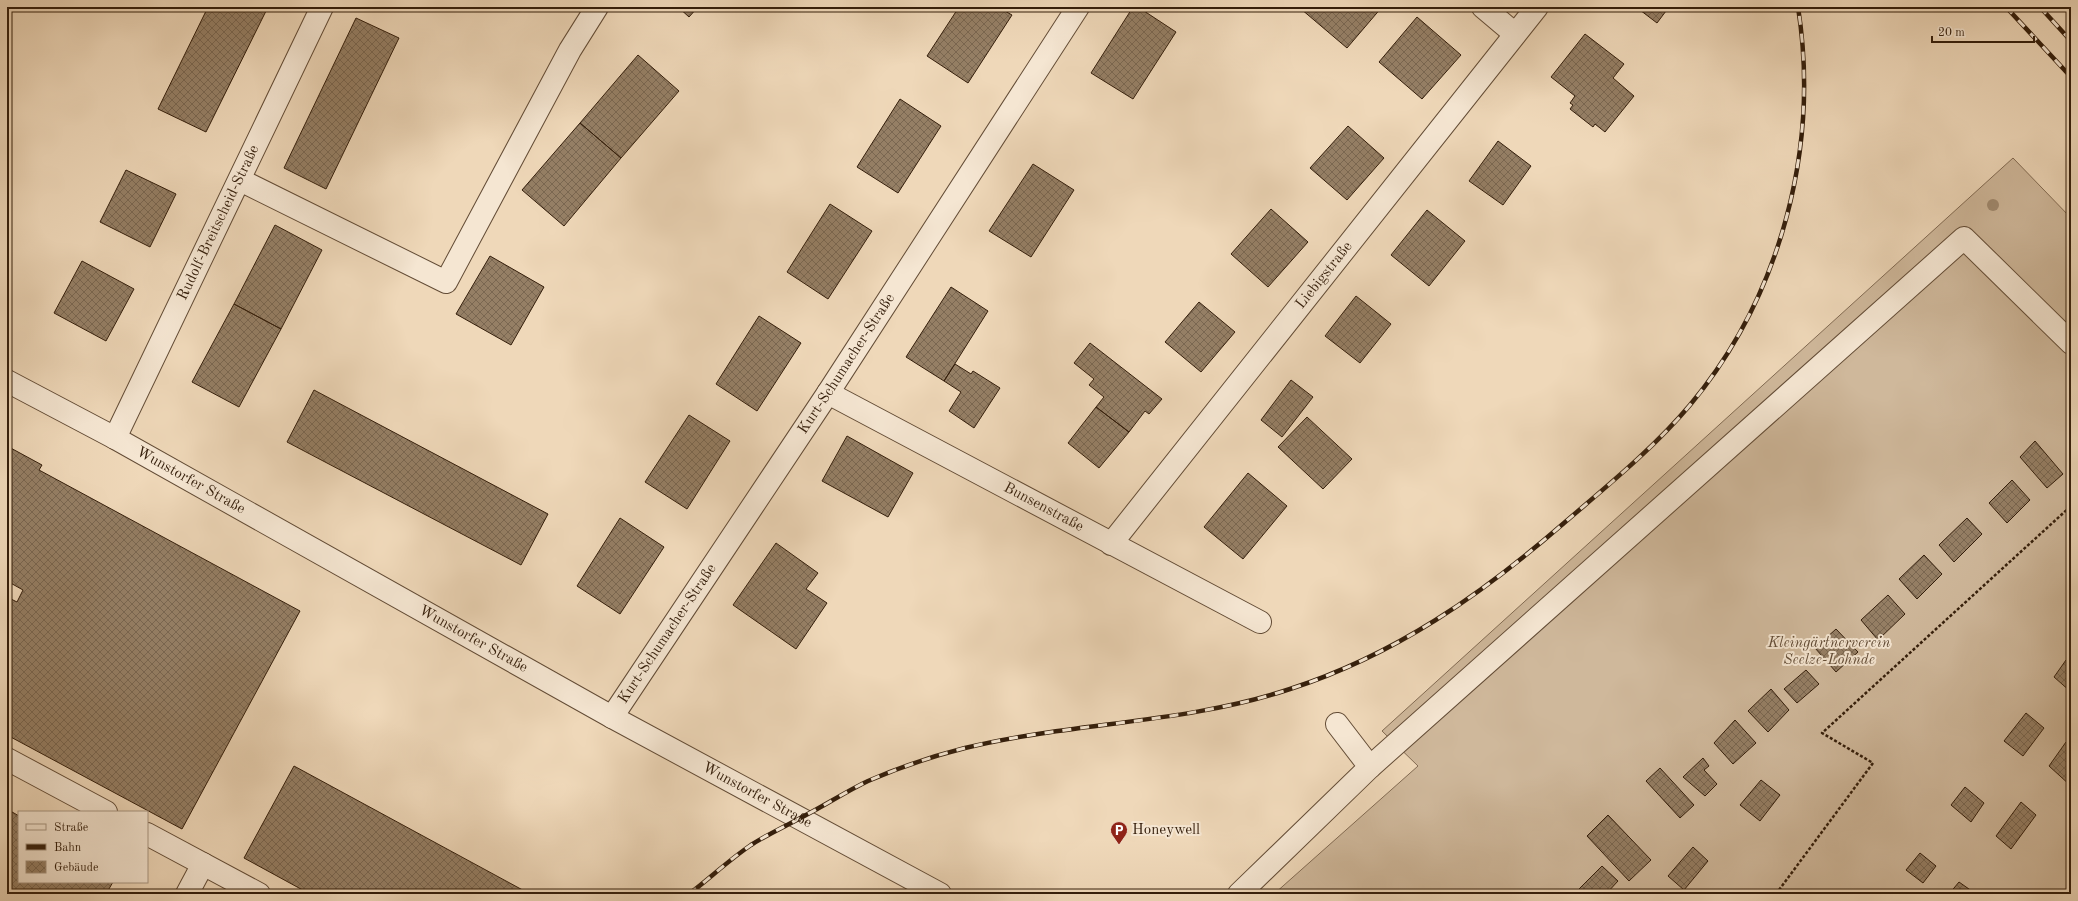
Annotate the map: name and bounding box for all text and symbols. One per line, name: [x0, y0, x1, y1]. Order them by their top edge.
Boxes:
scale bar: [1932, 18, 2034, 44]
text: 20 m: [1938, 27, 1965, 39]
street label: Rudolf-Breitscheid-Straße: [175, 143, 262, 302]
street label: Liebigstraße: [1293, 239, 1355, 312]
street label: Kurt-Schumacher-Straße: [795, 291, 898, 437]
street label: Wunstorfer Straße: [134, 444, 248, 517]
street label: Bunsenstraße: [1001, 480, 1086, 535]
street label: Kurt-Schumacher-Straße: [616, 561, 719, 706]
street label: Wunstorfer Straße: [416, 603, 530, 676]
park label: Kleingärtnerverein Seelze-Lohnde: [1767, 636, 1891, 668]
street label: Wunstorfer Straße: [700, 760, 814, 831]
legend: [18, 811, 148, 883]
parking icon: Honeywell: [1109, 820, 1129, 845]
text: Straße: [54, 822, 89, 834]
place label: Honeywell: [1132, 823, 1200, 838]
text: Bahn: [54, 842, 82, 854]
text: Gebäude: [54, 862, 99, 874]

